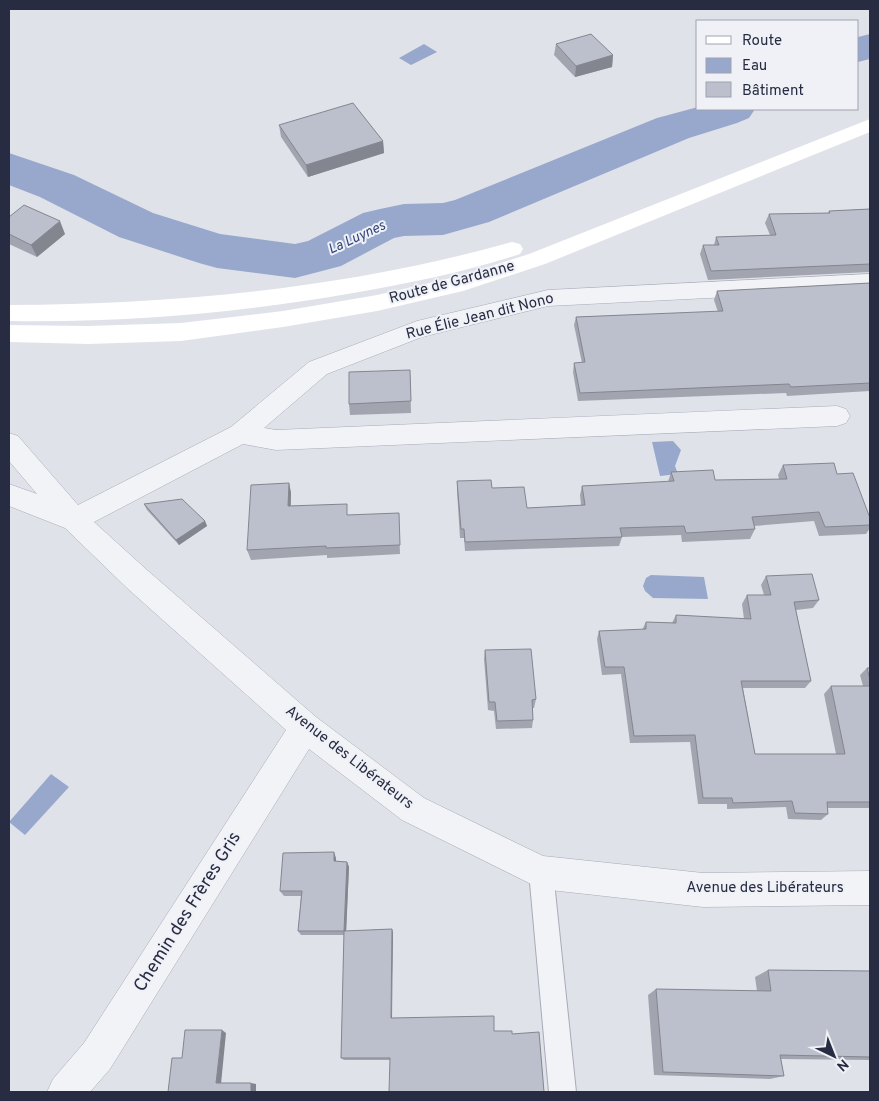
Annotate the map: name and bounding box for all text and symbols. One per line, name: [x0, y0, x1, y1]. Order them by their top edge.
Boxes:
legend: [696, 20, 859, 110]
text: Route: [742, 32, 782, 51]
text: Eau: [742, 57, 767, 76]
text: Bâtiment: [742, 82, 804, 101]
water label: La Luynes: [326, 217, 389, 259]
street label: Route de Gardanne: [387, 257, 517, 309]
street label: Rue Élie Jean dit Nono: [404, 288, 556, 345]
street label: Avenue des Libérateurs: [281, 702, 417, 814]
street label: Chemin des Frères Gris: [129, 828, 247, 996]
street label: Avenue des Libérateurs: [686, 879, 844, 898]
north arrow: [809, 1031, 859, 1081]
text: N: [832, 1055, 851, 1074]

